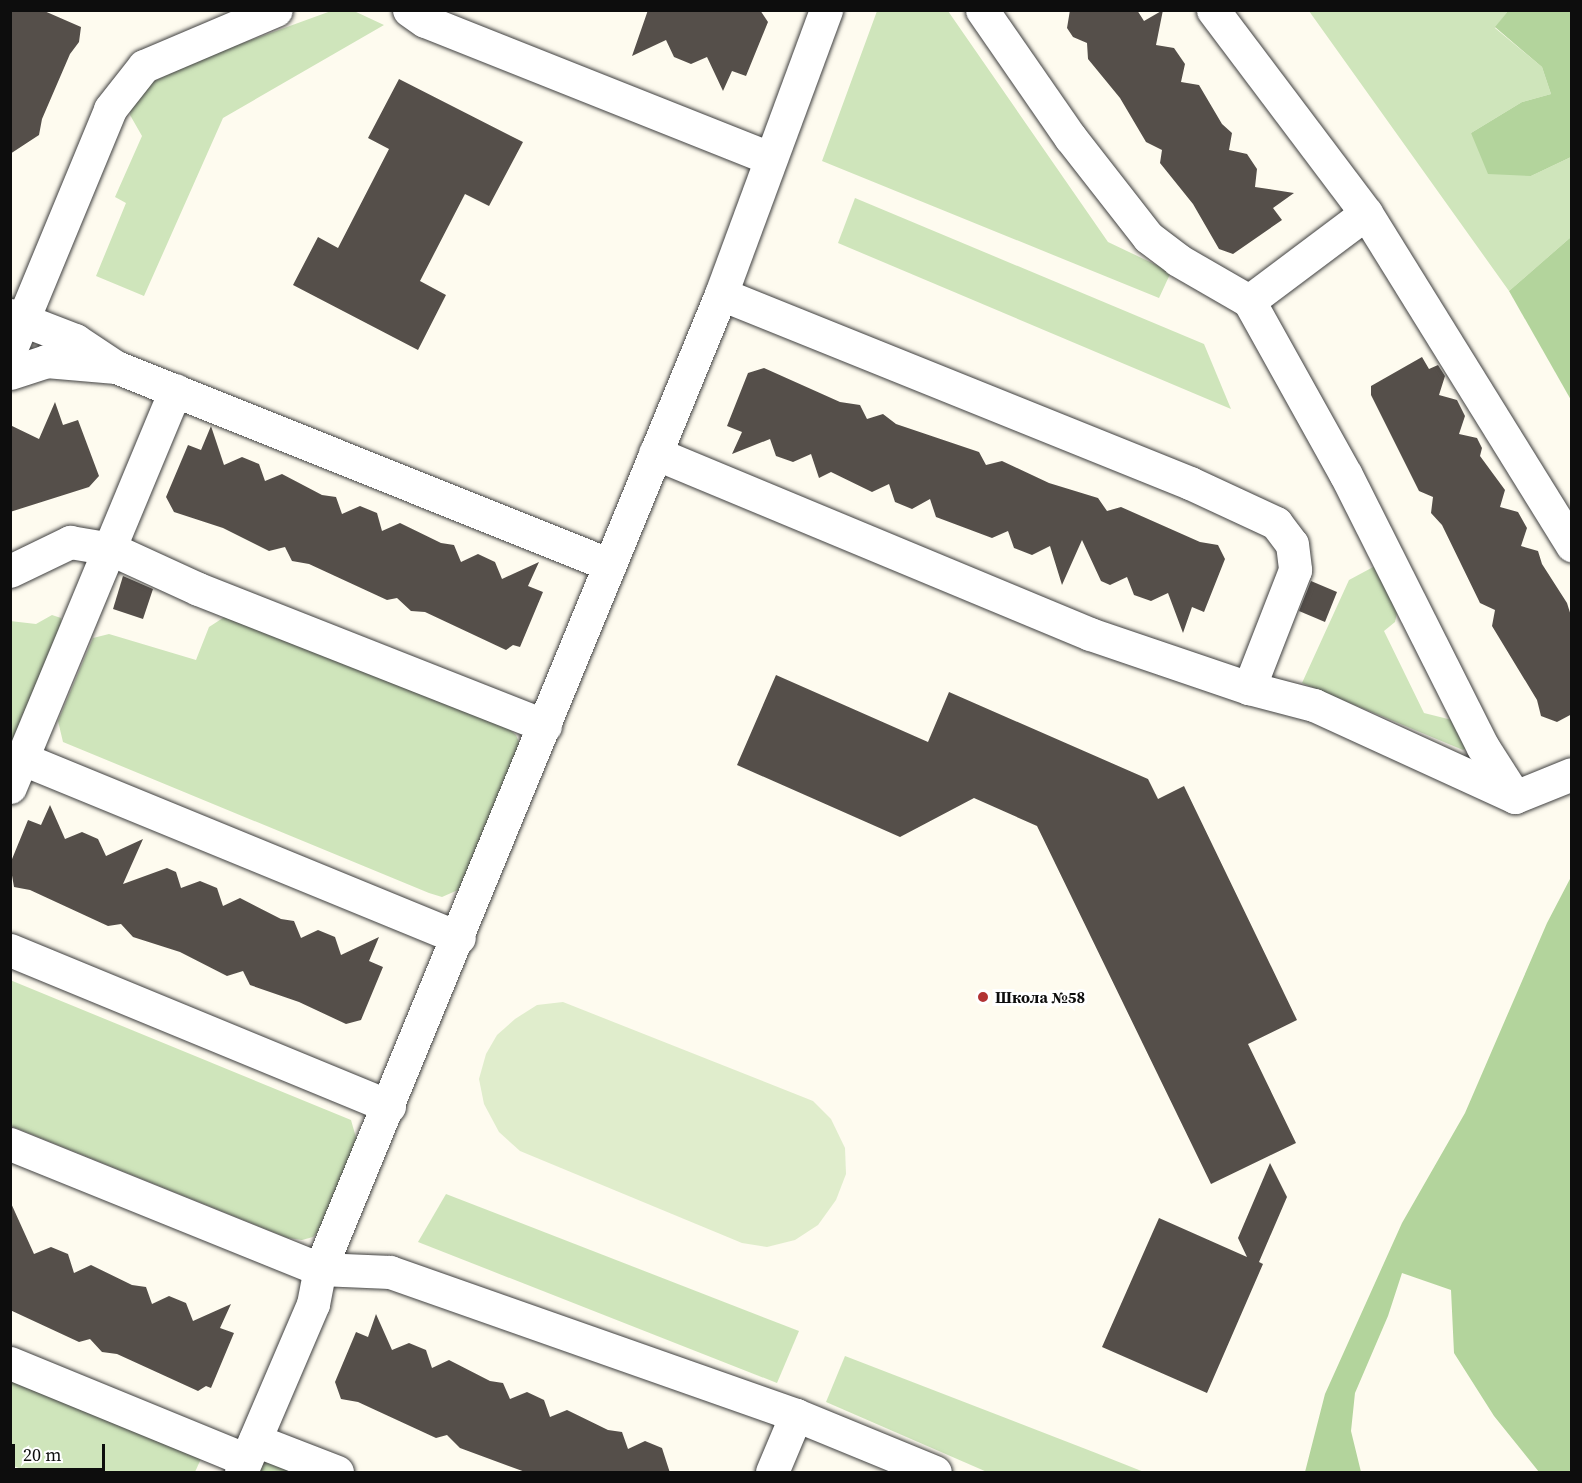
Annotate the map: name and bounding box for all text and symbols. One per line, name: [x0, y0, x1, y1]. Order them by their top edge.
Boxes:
place label: Школа №58: [995, 987, 1085, 1007]
marker: Школа №58: [976, 990, 990, 1004]
scale bar: [15, 1432, 108, 1470]
text: 20 m: [23, 1442, 61, 1467]

